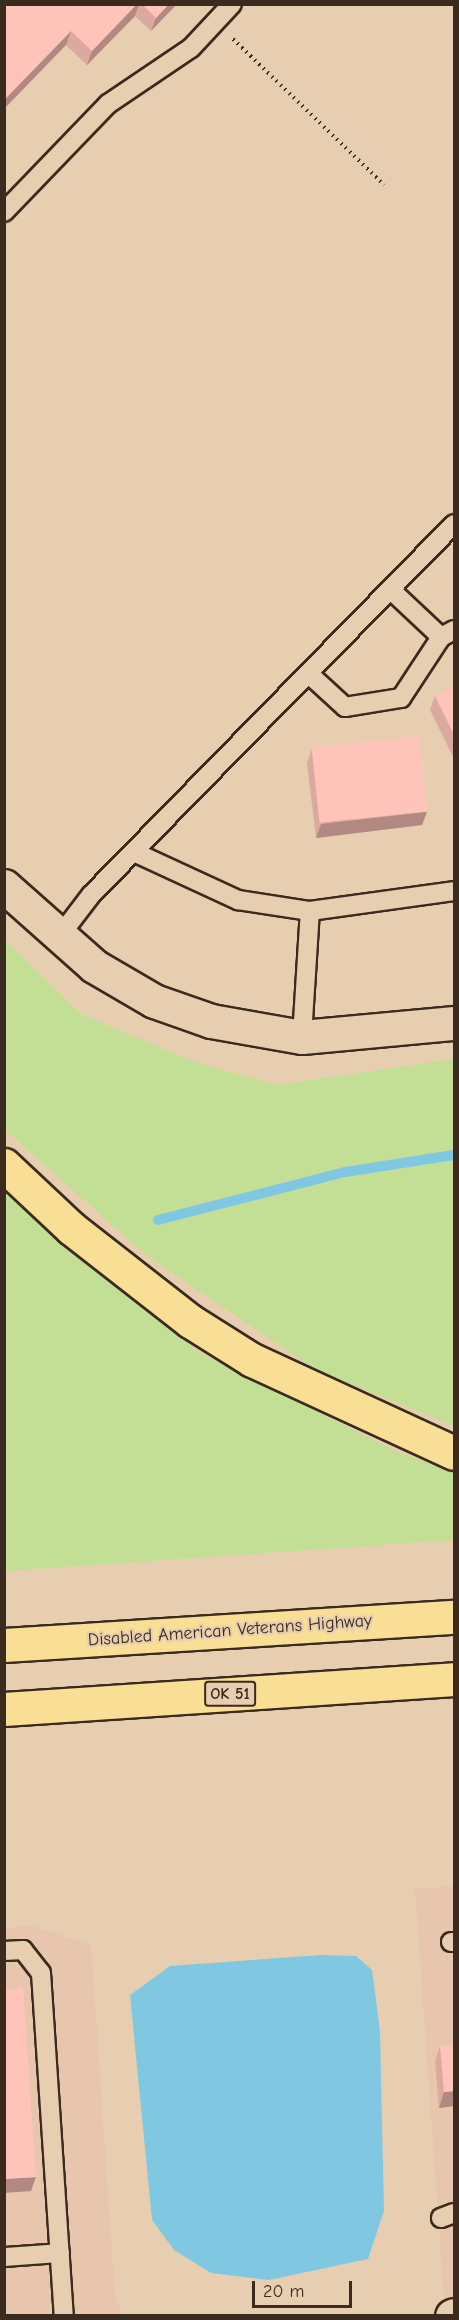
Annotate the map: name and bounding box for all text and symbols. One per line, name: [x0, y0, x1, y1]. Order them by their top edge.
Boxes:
street label: Disabled American Veterans Highway: [87, 1610, 373, 1652]
road number: OK 51: [203, 1681, 257, 1707]
scale bar: [255, 2269, 356, 2307]
text: 20 m: [263, 2281, 304, 2302]

